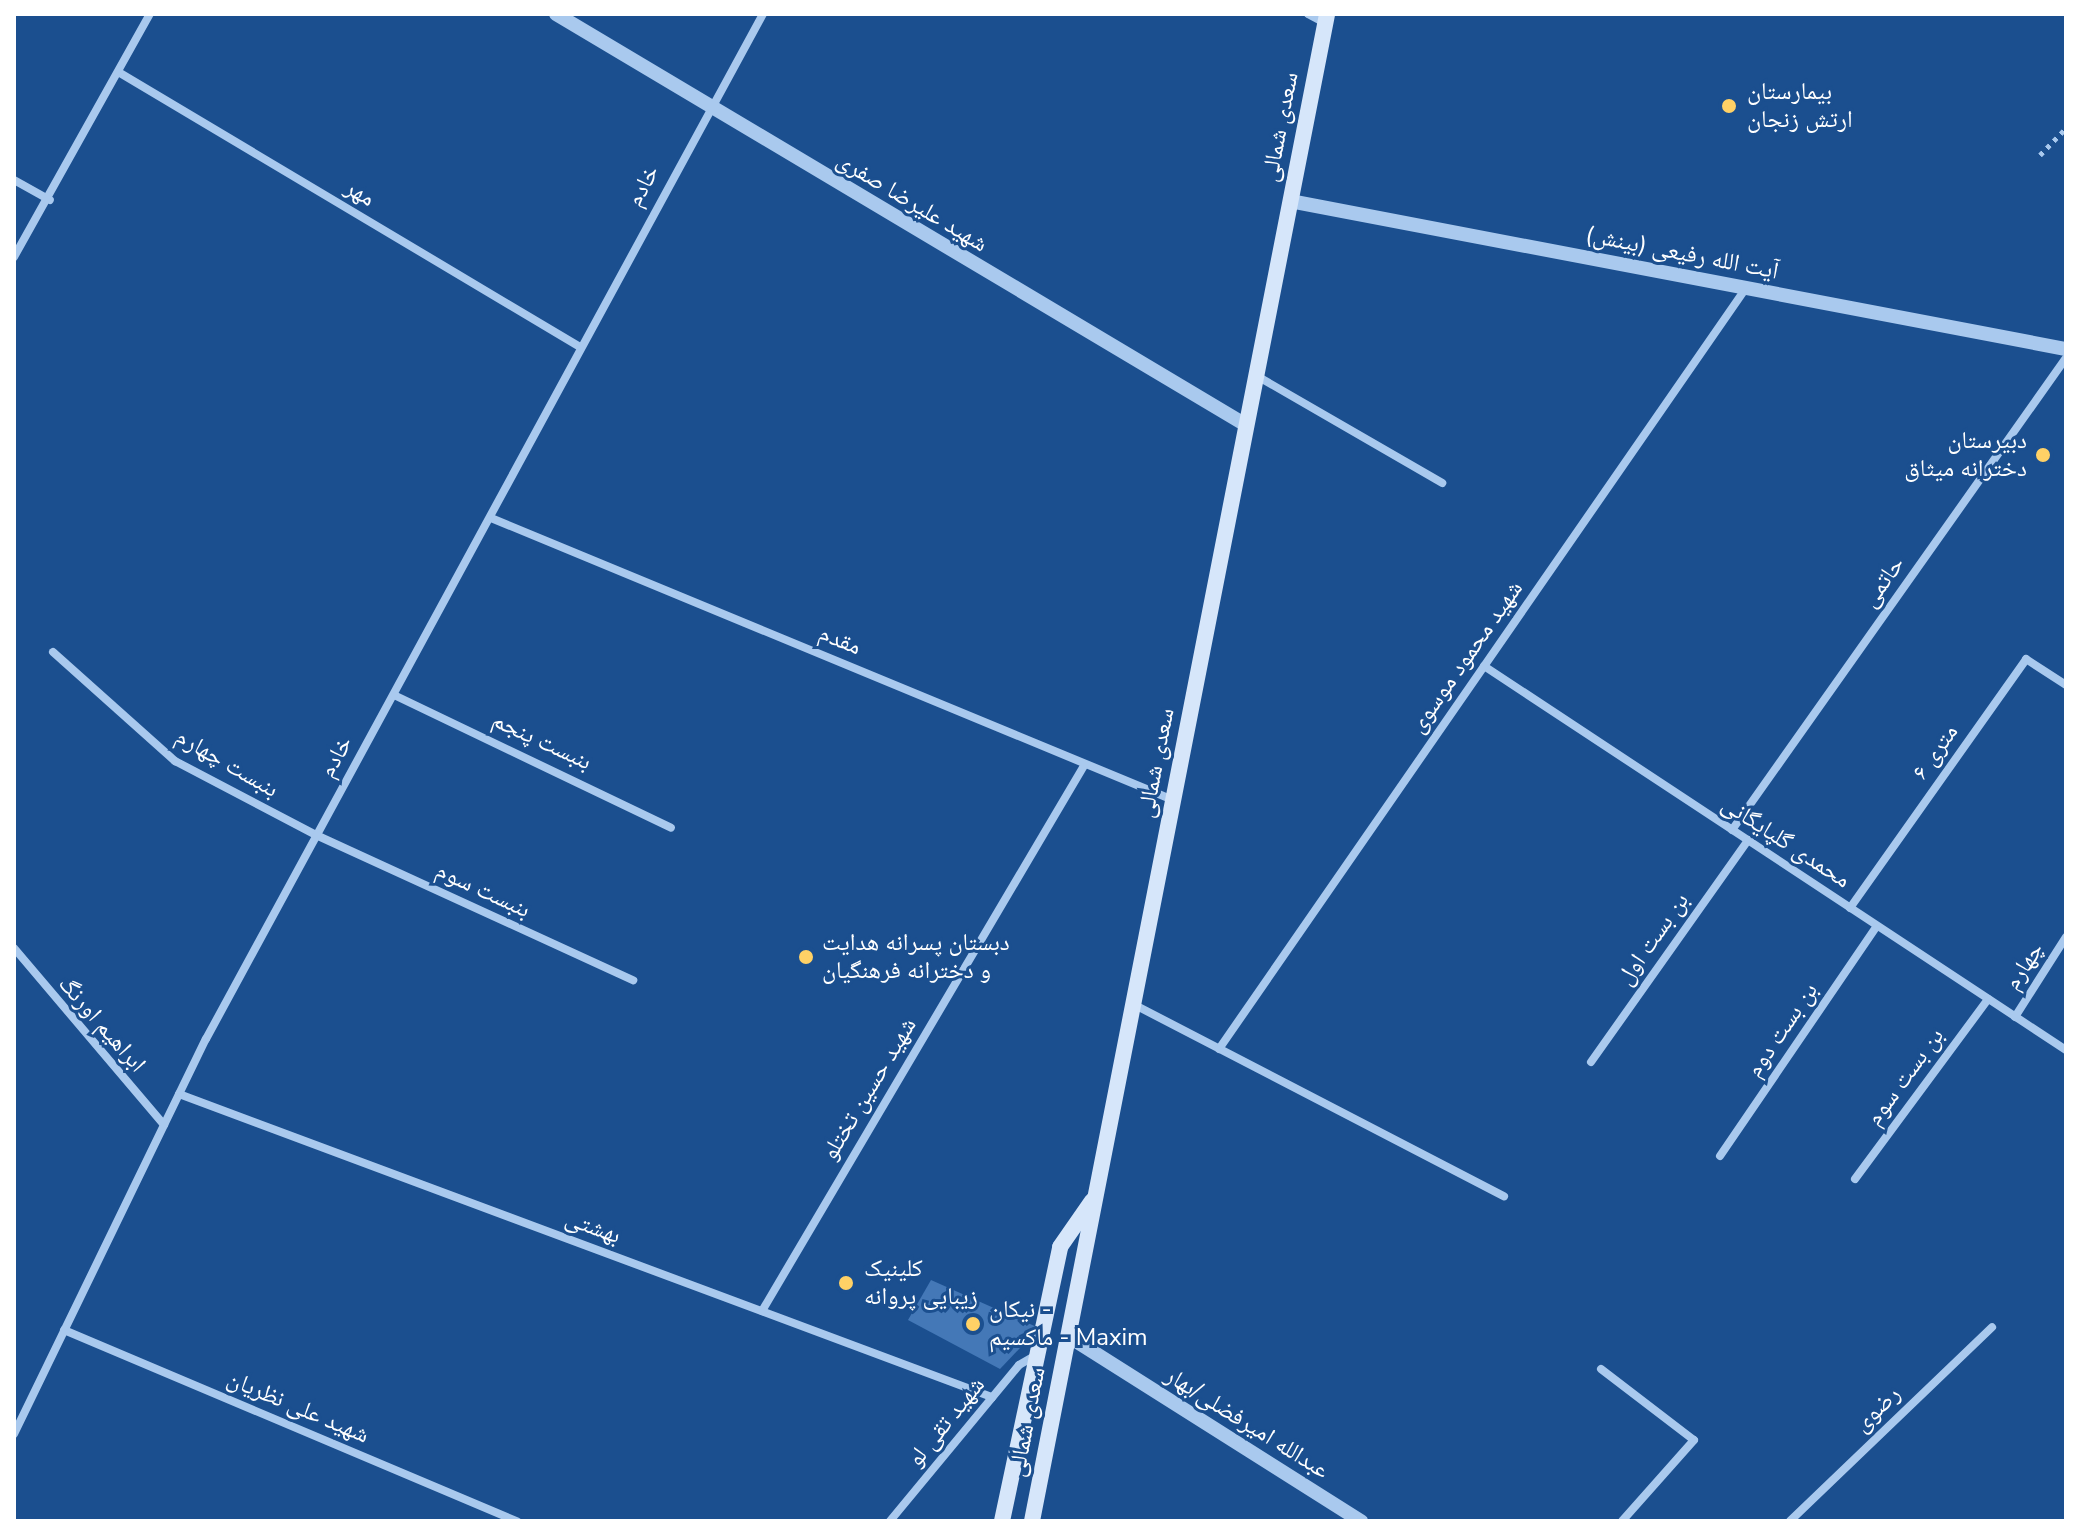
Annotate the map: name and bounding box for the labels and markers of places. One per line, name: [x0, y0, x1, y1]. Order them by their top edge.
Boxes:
place label: بیمارستان ارتش زنجان: [1747, 78, 1853, 134]
marker: بیمارستان ارتش زنجان: [1718, 95, 1740, 117]
place label: دبیرستان دخترانه میثاق: [1904, 427, 2027, 483]
marker: دبیرستان دخترانه میثاق: [2034, 446, 2052, 464]
place label: دبستان پسرانه هدایت و دخترانه فرهنگیان: [822, 929, 1010, 985]
marker: دبستان پسرانه هدایت و دخترانه فرهنگیان: [797, 948, 815, 966]
place label: کلینیک زیبایی پروانه: [864, 1255, 978, 1311]
marker: کلینیک زیبایی پروانه: [835, 1272, 857, 1294]
place label: نیکان - ماکسیم - Maxim: [989, 1296, 1148, 1352]
marker: نیکان - ماکسیم - Maxim: [964, 1315, 982, 1333]

